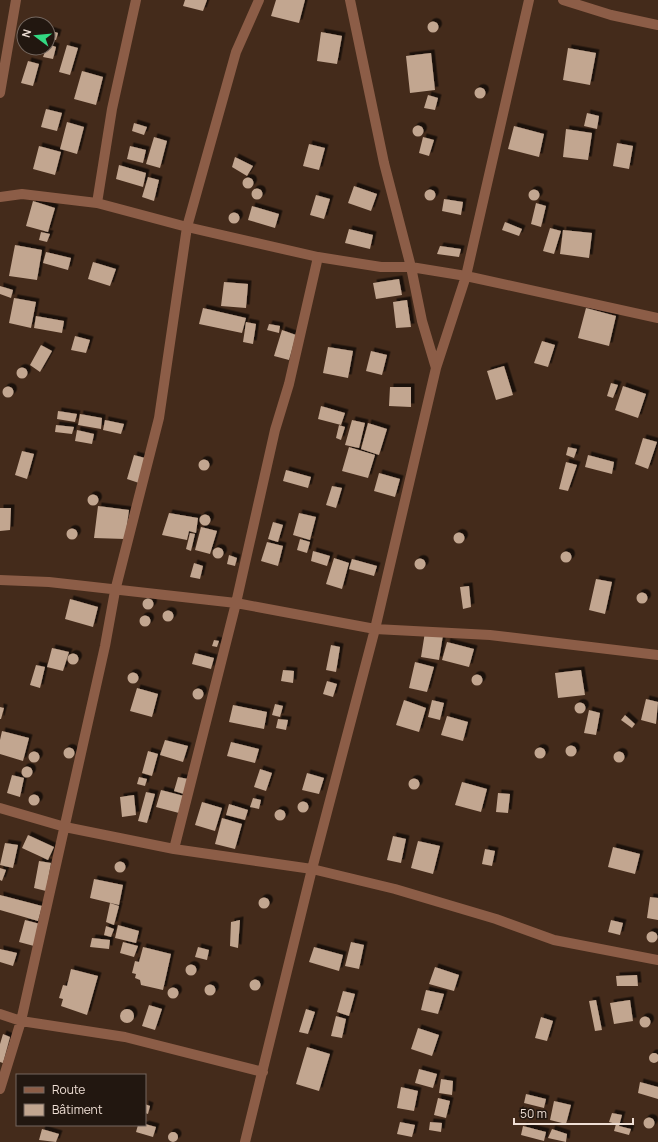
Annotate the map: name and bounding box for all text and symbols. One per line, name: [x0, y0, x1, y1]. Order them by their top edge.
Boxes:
north arrow: [16, 16, 56, 56]
text: N: [18, 27, 34, 39]
legend: [16, 1074, 146, 1126]
text: Route: [52, 1081, 85, 1098]
scale bar: [514, 1100, 633, 1126]
text: Bâtiment: [52, 1101, 103, 1118]
text: 50 m: [520, 1105, 547, 1122]

